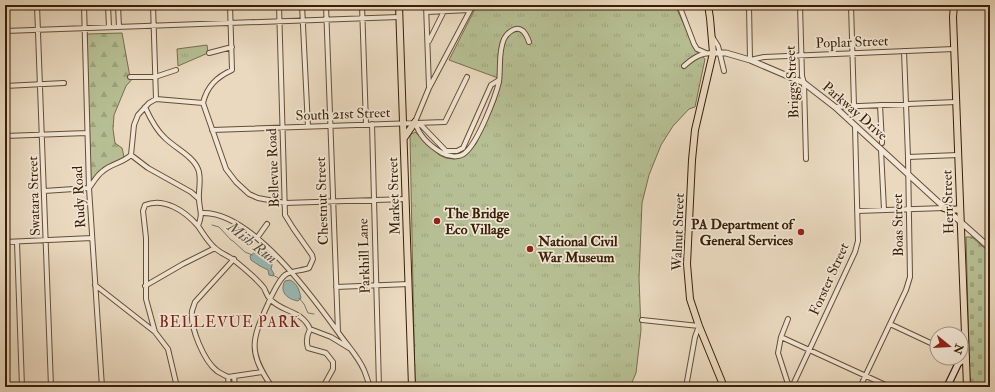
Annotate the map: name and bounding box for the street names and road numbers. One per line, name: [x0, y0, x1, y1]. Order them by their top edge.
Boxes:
street label: Poplar Street: [815, 32, 889, 53]
street label: Briggs Street: [782, 44, 802, 119]
street label: Parkway Drive: [818, 78, 891, 145]
street label: South 21st Street: [295, 104, 391, 124]
street label: Bellevue Road: [263, 128, 283, 208]
street label: Swatara Street: [24, 155, 44, 236]
street label: Chestnut Street: [312, 156, 332, 245]
street label: Market Street: [384, 156, 404, 235]
street label: Rudy Road: [69, 165, 90, 229]
street label: Herr Street: [938, 169, 958, 234]
street label: Walnut Street: [668, 192, 688, 272]
street label: Boas Street: [889, 193, 907, 257]
street label: Parkhill Lane: [354, 218, 374, 294]
street label: Forster Street: [805, 240, 853, 318]

